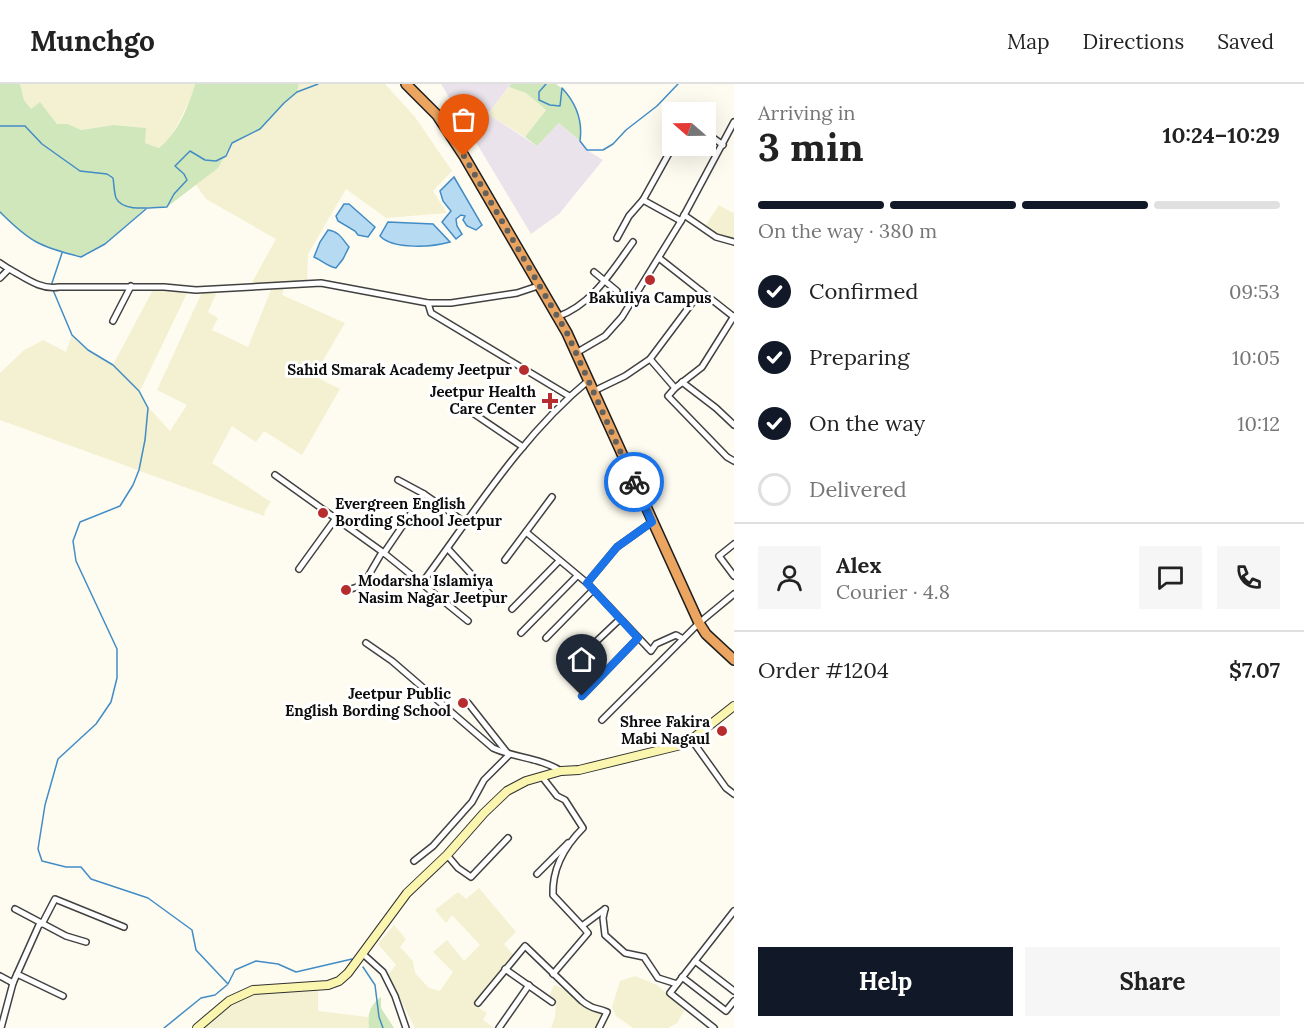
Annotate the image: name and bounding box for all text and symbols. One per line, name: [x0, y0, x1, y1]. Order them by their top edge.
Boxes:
text: Munchgo: [30, 23, 155, 59]
text: Map: [1007, 28, 1050, 55]
text: Directions: [1083, 28, 1184, 55]
text: Saved: [1217, 28, 1274, 55]
pin: [438, 94, 489, 156]
text: Arriving in: [758, 100, 855, 125]
north arrow: [662, 102, 716, 156]
map controls: [662, 102, 716, 156]
icon: bag: [447, 103, 480, 136]
text: 10:24–10:29: [1163, 121, 1280, 149]
text: 3 min: [758, 122, 864, 172]
text: On the way · 380 m: [758, 218, 937, 243]
marker: Bakuliya Campus: [643, 273, 657, 287]
icon: check: [758, 275, 791, 308]
text: Confirmed: [809, 277, 918, 305]
text: 09:53: [1229, 279, 1280, 304]
place label: Bakuliya Campus: [589, 288, 711, 307]
icon: check: [758, 341, 791, 374]
text: Preparing: [809, 343, 909, 371]
text: 10:05: [1232, 345, 1280, 370]
place label: Sahid Smarak Academy Jeetpur: [287, 360, 513, 379]
marker: Sahid Smarak Academy Jeetpur: [517, 363, 531, 377]
place label: Jeetpur Health Care Center: [430, 382, 537, 418]
marker: Jeetpur Health Care Center: [541, 392, 559, 410]
icon: check: [758, 407, 791, 440]
text: On the way: [809, 409, 925, 437]
text: 10:12: [1237, 411, 1280, 436]
courier: [604, 452, 664, 512]
icon: bike: [618, 466, 651, 499]
text: Delivered: [809, 475, 907, 503]
place label: Evergreen English Bording School Jeetpur: [335, 494, 503, 530]
marker: Evergreen English Bording School Jeetpur: [316, 506, 330, 520]
button: person: [758, 546, 821, 609]
button: chat: [1139, 546, 1202, 609]
button: phone: [1217, 546, 1280, 609]
text: Alex: [836, 551, 881, 579]
place label: Modarsha Islamiya Nasim Nagar Jeetpur: [358, 571, 508, 607]
text: Courier · 4.8: [836, 579, 950, 604]
marker: Modarsha Islamiya Nasim Nagar Jeetpur: [339, 583, 353, 597]
pin: [556, 634, 607, 696]
icon: home: [565, 643, 598, 676]
text: Order #1204: [758, 656, 889, 684]
text: $7.07: [1229, 656, 1280, 684]
place label: Jeetpur Public English Bording School: [285, 684, 451, 720]
marker: Jeetpur Public English Bording School: [456, 696, 470, 710]
place label: Shree Fakira Mabi Nagaul: [620, 712, 710, 748]
marker: Shree Fakira Mabi Nagaul: [715, 724, 729, 738]
button: Help: [758, 947, 1013, 1016]
button: Share: [1025, 947, 1280, 1016]

